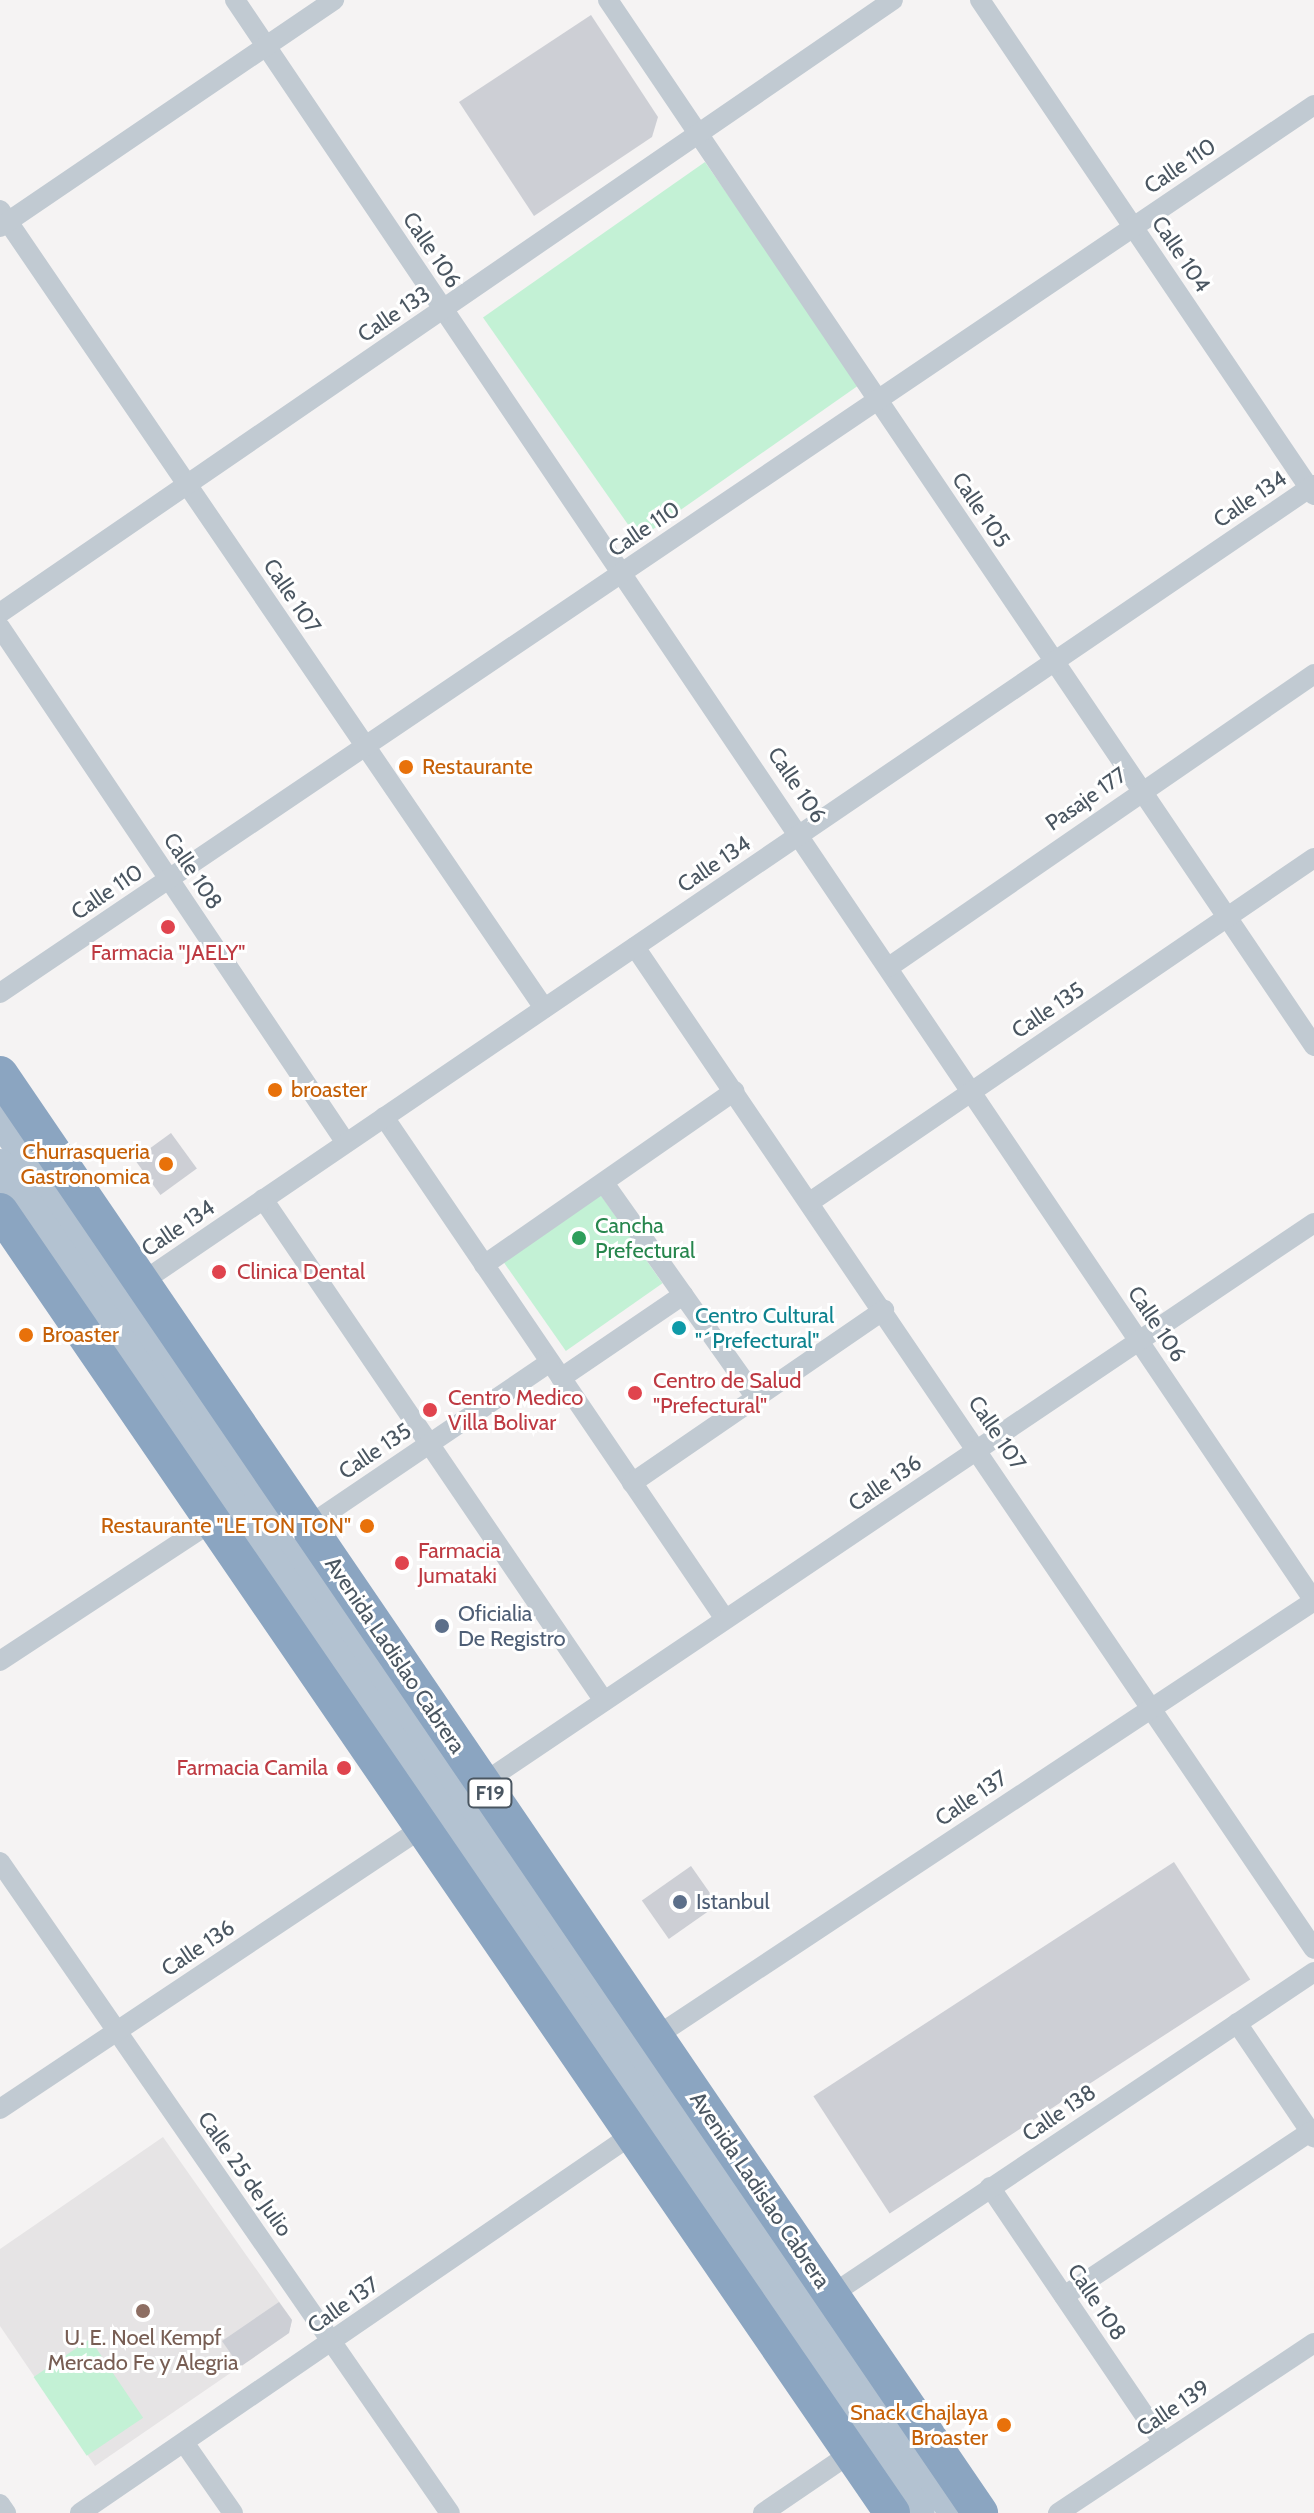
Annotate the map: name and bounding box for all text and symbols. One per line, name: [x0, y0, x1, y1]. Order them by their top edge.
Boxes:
street label: Calle 110: [1139, 133, 1221, 199]
street label: Calle 106: [397, 207, 467, 293]
street label: Calle 104: [1146, 211, 1216, 297]
street label: Calle 133: [353, 280, 435, 348]
street label: Calle 134: [1208, 465, 1292, 533]
street label: Calle 105: [946, 467, 1016, 553]
street label: Calle 110: [603, 496, 685, 562]
street label: Calle 107: [258, 554, 326, 638]
street label: Calle 106: [762, 742, 832, 828]
place label: Restaurante: [422, 754, 533, 780]
marker: Restaurante: [397, 758, 415, 776]
street label: Pasaje 177: [1040, 762, 1132, 836]
street label: Calle 108: [158, 828, 228, 914]
street label: Calle 134: [672, 830, 756, 898]
street label: Calle 110: [66, 859, 148, 925]
marker: Farmacia "JAELY": [159, 918, 177, 936]
place label: Farmacia "JAELY": [91, 940, 245, 966]
street label: Calle 135: [1007, 976, 1089, 1044]
place label: broaster: [291, 1077, 367, 1103]
marker: broaster: [266, 1081, 284, 1099]
place label: Churrasqueria Gastronomica: [20, 1138, 150, 1190]
marker: Churrasqueria Gastronomica: [157, 1155, 175, 1173]
street label: Calle 134: [136, 1194, 220, 1262]
place label: Cancha Prefectural: [595, 1212, 695, 1264]
marker: Cancha Prefectural: [570, 1229, 588, 1247]
place label: Clinica Dental: [237, 1259, 365, 1285]
marker: Clinica Dental: [208, 1261, 230, 1283]
street label: Calle 106: [1122, 1281, 1192, 1367]
place label: Centro Cultural "´Prefectural": [695, 1302, 834, 1354]
marker: Centro Cultural "´Prefectural": [670, 1319, 688, 1337]
place label: Broaster: [42, 1322, 119, 1348]
marker: Broaster: [17, 1326, 35, 1344]
place label: Centro de Salud "Prefectural": [653, 1367, 802, 1418]
marker: Centro de Salud "Prefectural": [624, 1382, 646, 1404]
place label: Centro Medico Villa Bolivar: [448, 1384, 583, 1436]
street label: Calle 107: [963, 1391, 1031, 1475]
marker: Centro Medico Villa Bolivar: [419, 1399, 441, 1421]
street label: Calle 135: [334, 1417, 416, 1485]
street label: Calle 136: [844, 1449, 926, 1517]
place label: Restaurante "LE TON TON": [101, 1513, 351, 1539]
marker: Restaurante "LE TON TON": [358, 1517, 376, 1535]
place label: Farmacia Jumataki: [418, 1537, 501, 1588]
street label: Avenida Ladislao Cabrera: [319, 1552, 471, 1758]
marker: Farmacia Jumataki: [393, 1554, 411, 1572]
place label: Oficialia De Registro: [458, 1600, 566, 1652]
marker: Oficialia De Registro: [433, 1617, 451, 1635]
place label: Farmacia Camila: [176, 1755, 328, 1781]
marker: Farmacia Camila: [335, 1759, 353, 1777]
street label: Calle 137: [930, 1764, 1012, 1832]
road number: F19: [466, 1777, 514, 1809]
place label: Istanbul: [696, 1889, 770, 1915]
marker: Istanbul: [671, 1893, 689, 1911]
street label: Calle 136: [157, 1914, 239, 1982]
street label: Calle 138: [1017, 2079, 1101, 2147]
street label: Avenida Ladislao Cabrera: [684, 2087, 836, 2293]
street label: Calle 25 de Julio: [192, 2107, 298, 2241]
street label: Calle 108: [1062, 2259, 1132, 2345]
street label: Calle 137: [302, 2271, 384, 2339]
marker: U. E. Noel Kempf Mercado Fe y Alegria: [134, 2302, 152, 2320]
place label: U. E. Noel Kempf Mercado Fe y Alegria: [47, 2324, 239, 2376]
street label: Calle 139: [1132, 2374, 1214, 2442]
place label: Snack Chajlaya Broaster: [850, 2399, 988, 2450]
marker: Snack Chajlaya Broaster: [995, 2416, 1013, 2434]

